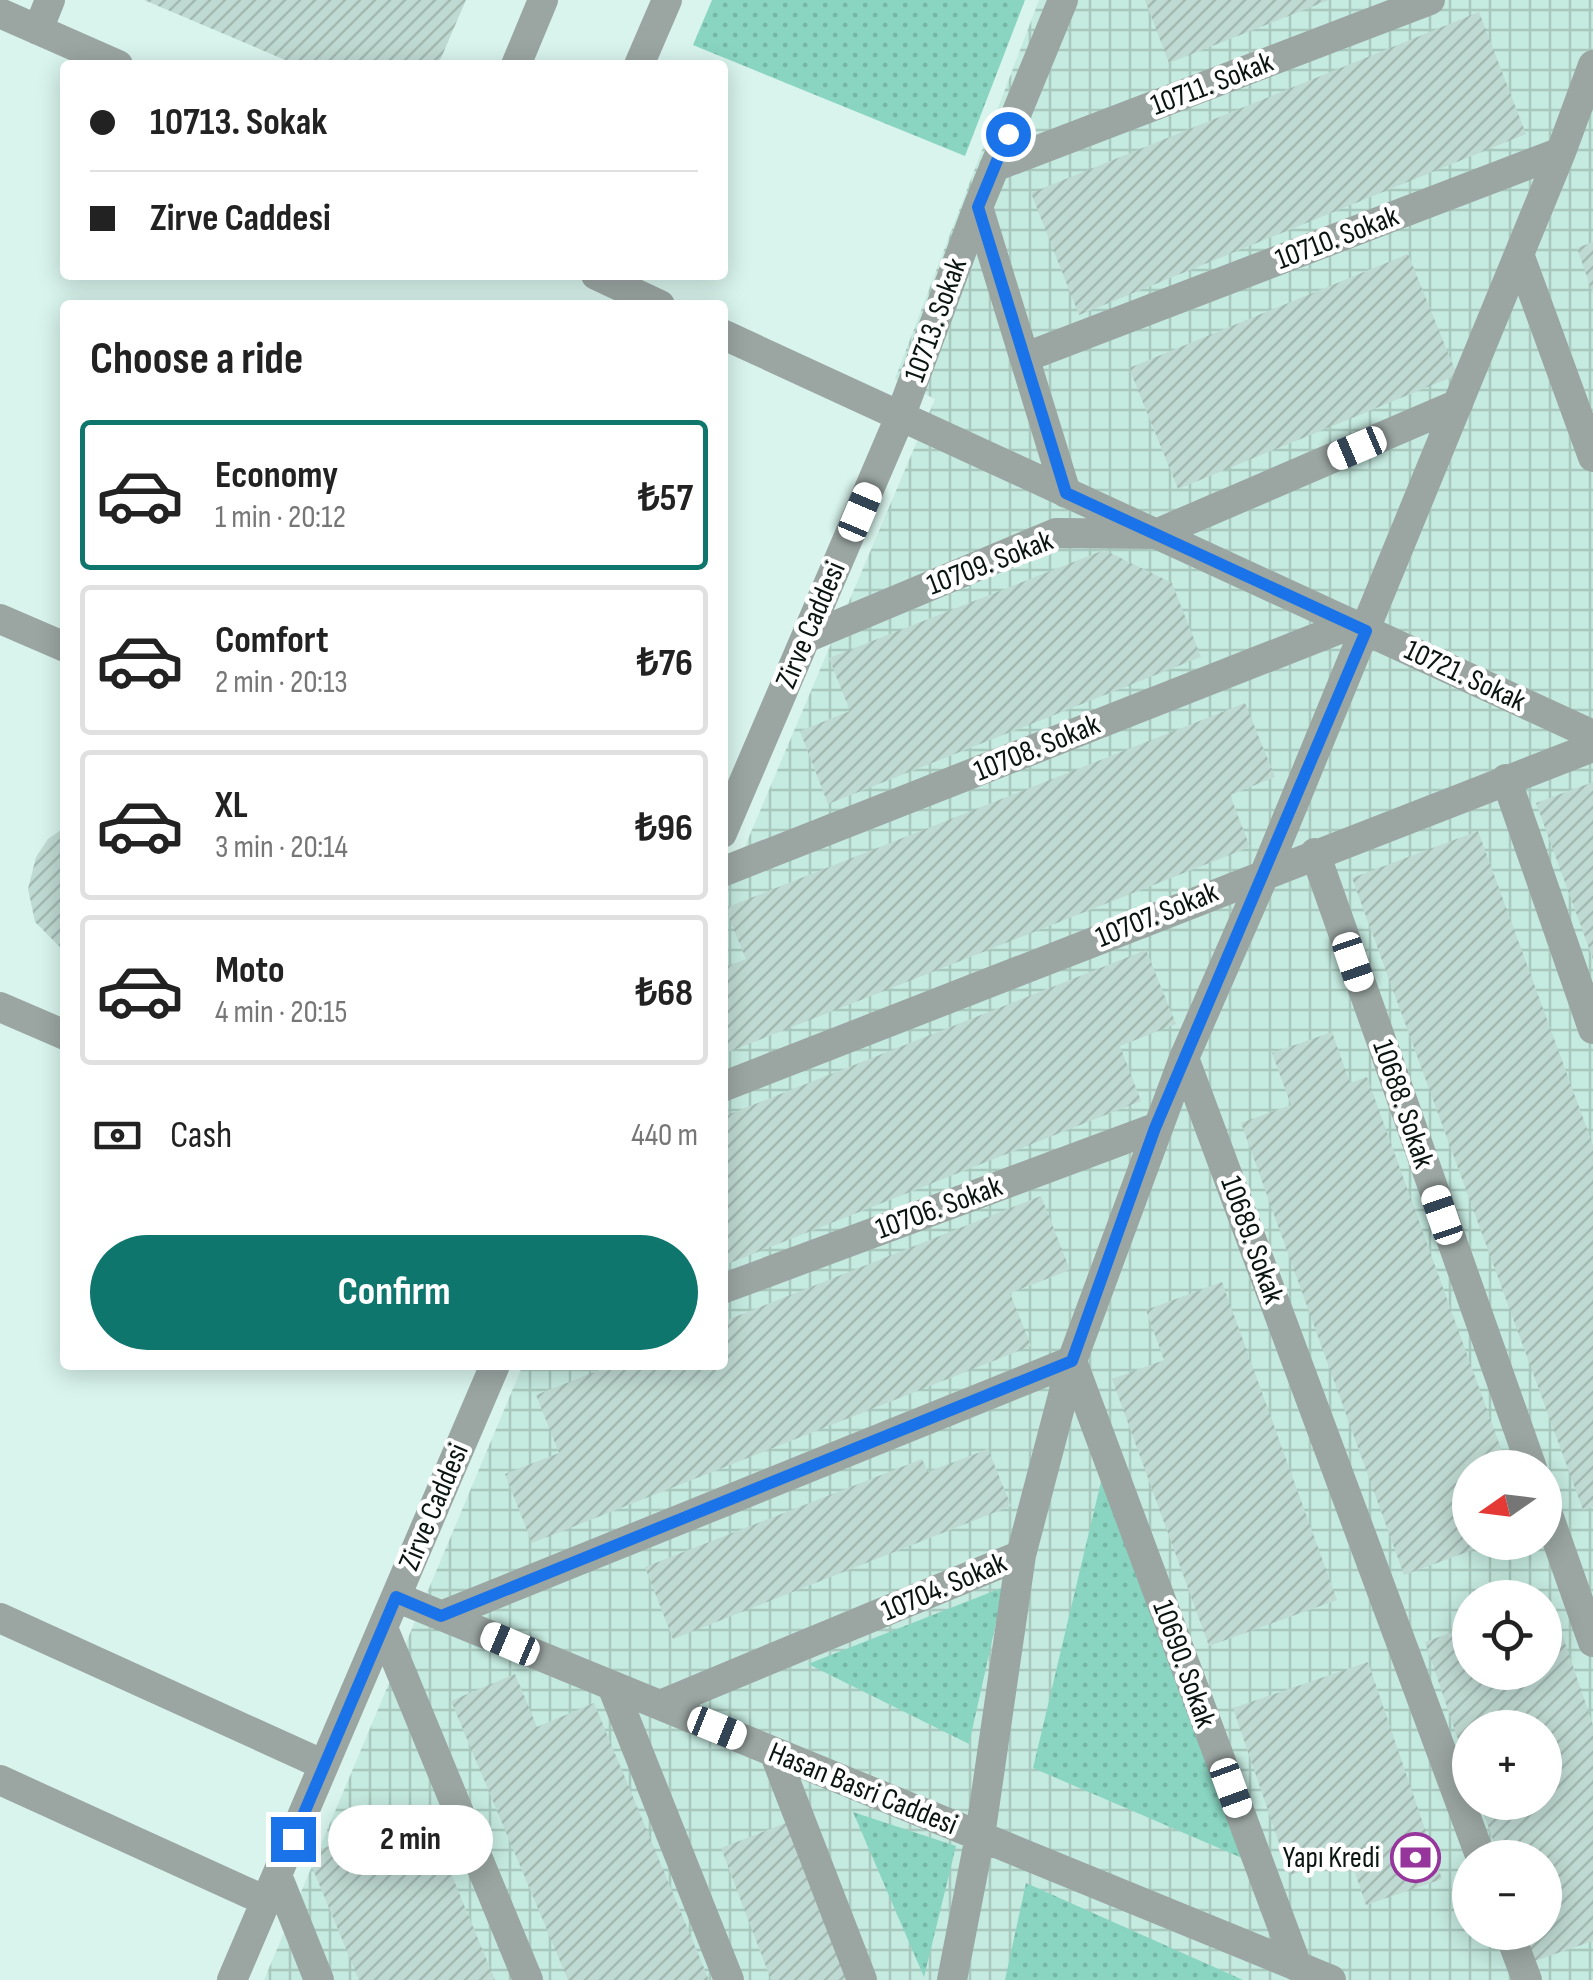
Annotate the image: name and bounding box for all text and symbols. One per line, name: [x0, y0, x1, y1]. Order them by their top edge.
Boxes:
street label: 10711. Sokak: [1146, 44, 1279, 124]
text: 10713. Sokak: [150, 100, 327, 145]
route start: [986, 112, 1031, 157]
text: Zirve Caddesi: [150, 196, 331, 241]
street label: 10710. Sokak: [1270, 198, 1404, 278]
street label: 10713. Sokak: [897, 253, 975, 387]
text: Choose a ride: [90, 332, 303, 387]
car: [1324, 422, 1390, 474]
icon: car: [95, 450, 185, 540]
text: Economy: [215, 453, 338, 498]
text: ₺57: [638, 476, 693, 521]
car: [834, 479, 886, 545]
text: 1 min · 20:12: [215, 498, 346, 537]
street label: 10709. Sokak: [922, 522, 1059, 603]
street label: Zirve Caddesi: [768, 556, 854, 694]
icon: car: [95, 615, 185, 705]
text: Comfort: [215, 618, 329, 663]
street label: 10721. Sokak: [1399, 632, 1532, 720]
text: ₺76: [637, 641, 693, 686]
text: 2 min · 20:13: [215, 663, 348, 702]
street label: 10708. Sokak: [969, 706, 1106, 789]
icon: car: [95, 780, 185, 870]
text: XL: [215, 783, 248, 828]
text: ₺96: [635, 806, 693, 851]
text: 3 min · 20:14: [215, 828, 348, 867]
street label: 10707. Sokak: [1091, 874, 1224, 956]
car: [1329, 929, 1377, 995]
icon: car: [95, 945, 185, 1035]
text: Moto: [215, 948, 285, 993]
text: ₺68: [635, 971, 693, 1016]
text: 4 min · 20:15: [215, 993, 347, 1032]
street label: 10688. Sokak: [1364, 1035, 1442, 1173]
icon: cash: [90, 1108, 145, 1163]
text: Cash: [170, 1113, 232, 1158]
text: 440 m: [631, 1116, 698, 1155]
street label: 10706. Sokak: [871, 1168, 1008, 1247]
street label: 10689. Sokak: [1212, 1171, 1292, 1309]
car: [1418, 1182, 1466, 1248]
button: Confirm: [90, 1235, 698, 1350]
street label: Zirve Caddesi: [391, 1438, 477, 1576]
north arrow: [1452, 1450, 1562, 1560]
map controls: [1452, 1450, 1562, 1950]
street label: 10704. Sokak: [876, 1544, 1012, 1629]
button: locate: [1452, 1580, 1562, 1690]
street label: 10690. Sokak: [1144, 1595, 1224, 1733]
car: [477, 1618, 543, 1670]
car: [684, 1703, 750, 1753]
button: +: [1452, 1710, 1562, 1820]
street label: Hasan Basri Caddesi: [763, 1735, 963, 1843]
car: [1207, 1755, 1255, 1821]
callout: 2 min: [328, 1804, 493, 1874]
route end: [271, 1817, 316, 1862]
text: 2 min: [380, 1820, 441, 1859]
bank icon: Yapı Kredi: [1389, 1832, 1441, 1884]
place label: Yapı Kredi: [1283, 1840, 1380, 1876]
button: −: [1452, 1840, 1562, 1950]

